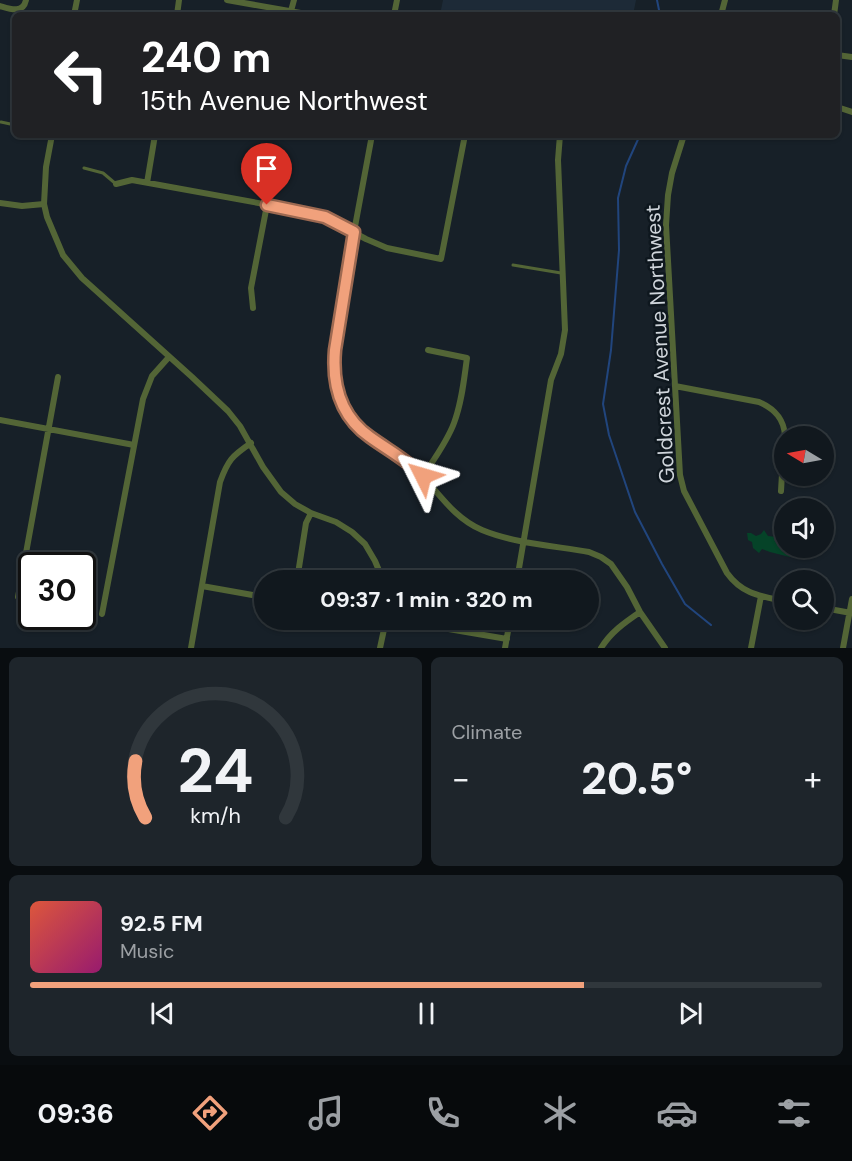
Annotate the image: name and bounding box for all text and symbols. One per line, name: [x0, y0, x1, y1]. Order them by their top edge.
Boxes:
text: 240 m: [141, 30, 271, 85]
icon: left: [42, 36, 120, 114]
text: 15th Avenue Northwest: [141, 83, 428, 118]
pin: [241, 143, 292, 205]
icon: arrive: [250, 152, 283, 185]
street label: Goldcrest Avenue Northwest: [639, 204, 681, 484]
north arrow: [774, 426, 834, 486]
map controls: [774, 426, 834, 630]
position arrow: [391, 444, 455, 508]
button: sound: [774, 498, 834, 558]
speed limit sign: 30: [18, 552, 96, 630]
button: search: [774, 570, 834, 630]
text: 09:37 · 1 min · 320 m: [320, 585, 533, 614]
text: Climate: [452, 719, 522, 745]
text: 24: [177, 730, 253, 811]
text: 20.5°: [581, 749, 692, 808]
text: −: [452, 757, 470, 800]
text: +: [804, 757, 822, 800]
text: km/h: [190, 803, 241, 831]
text: 92.5 FM: [120, 909, 203, 938]
text: Music: [120, 938, 175, 964]
icon: previous: [146, 997, 179, 1030]
icon: pause: [410, 997, 443, 1030]
icon: next: [674, 997, 707, 1030]
icon: directions: [189, 1092, 231, 1134]
icon: music: [305, 1092, 347, 1134]
icon: phone: [422, 1092, 464, 1134]
icon: climate: [539, 1092, 581, 1134]
icon: car: [656, 1092, 698, 1134]
icon: filters: [773, 1092, 815, 1134]
text: 09:36: [37, 1096, 114, 1131]

